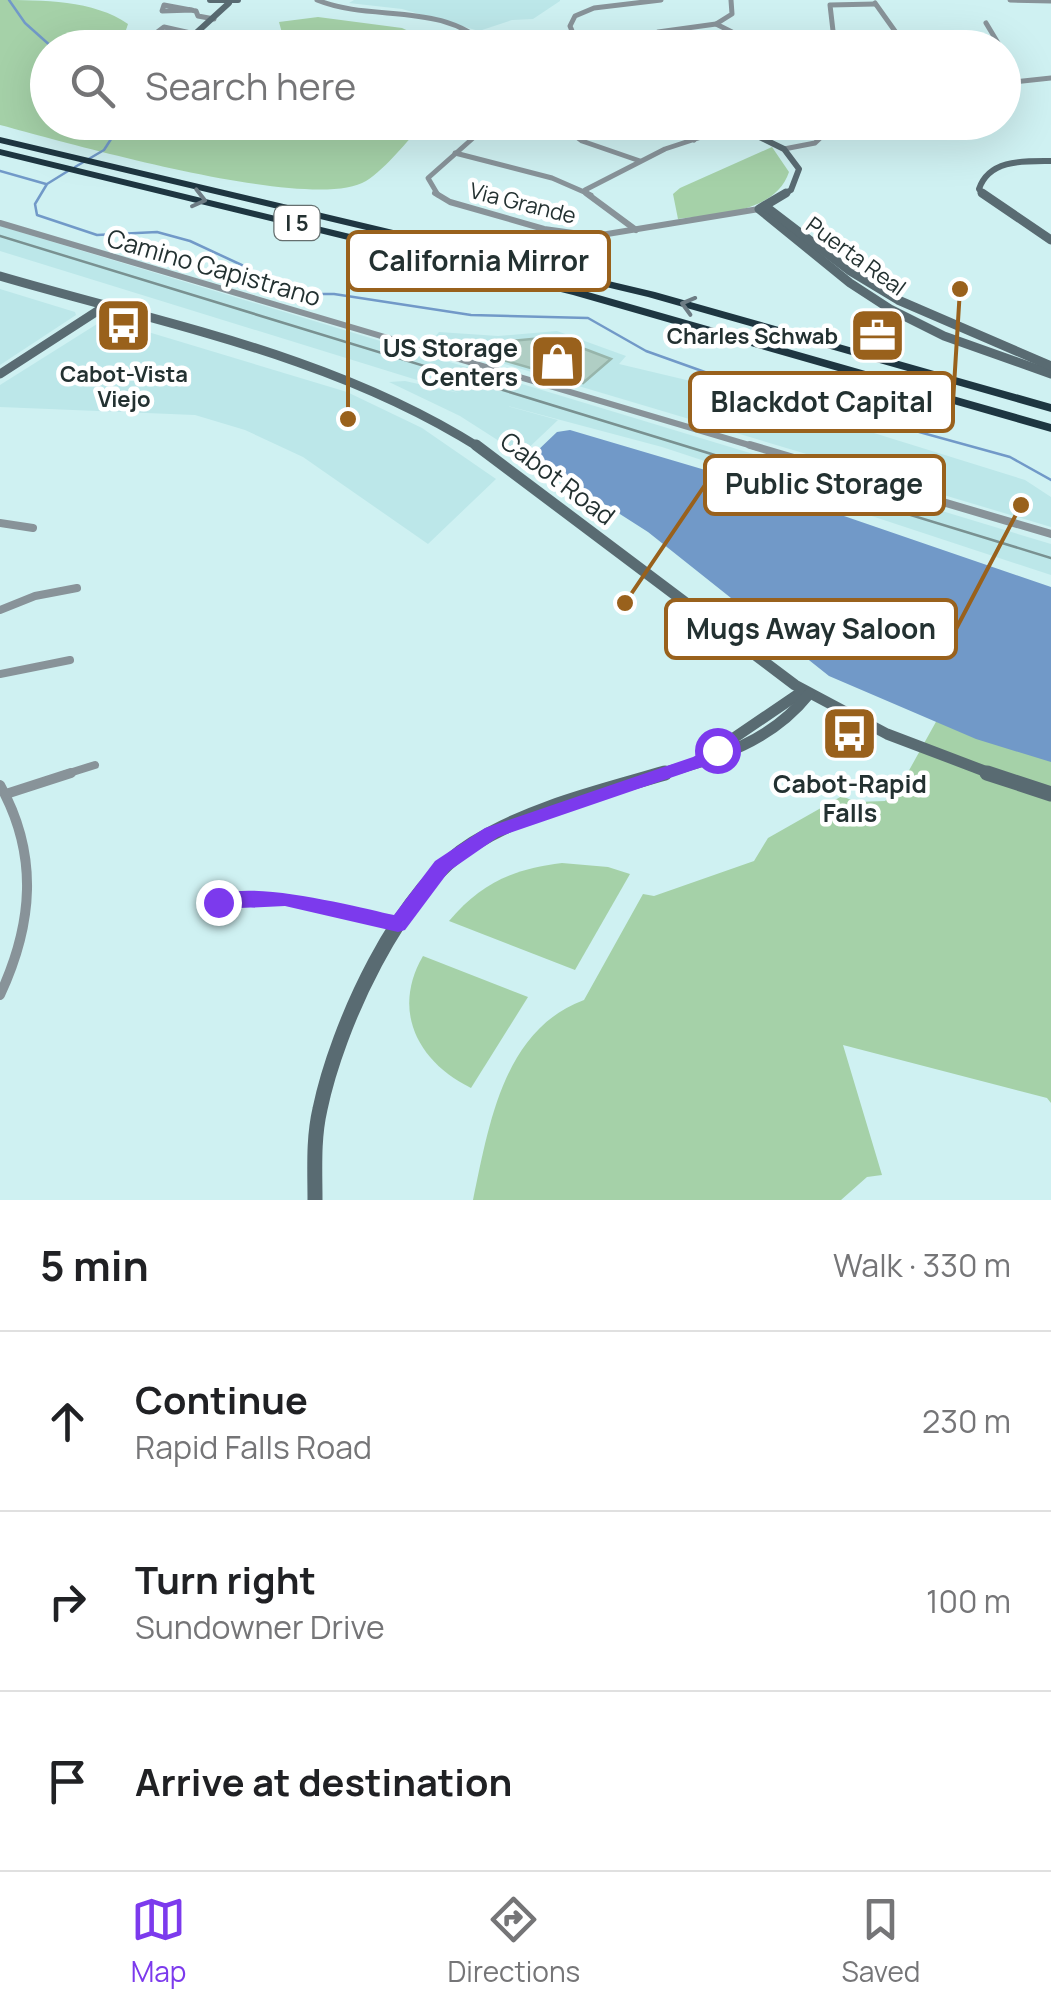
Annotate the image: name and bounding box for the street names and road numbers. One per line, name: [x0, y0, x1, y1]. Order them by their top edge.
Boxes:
street label: Via Grande: [467, 175, 579, 231]
road number: I 5: [274, 206, 320, 240]
street label: Puerta Real: [800, 210, 912, 302]
street label: Camino Capistrano: [103, 220, 325, 314]
street label: Cabot Road: [493, 423, 623, 533]

